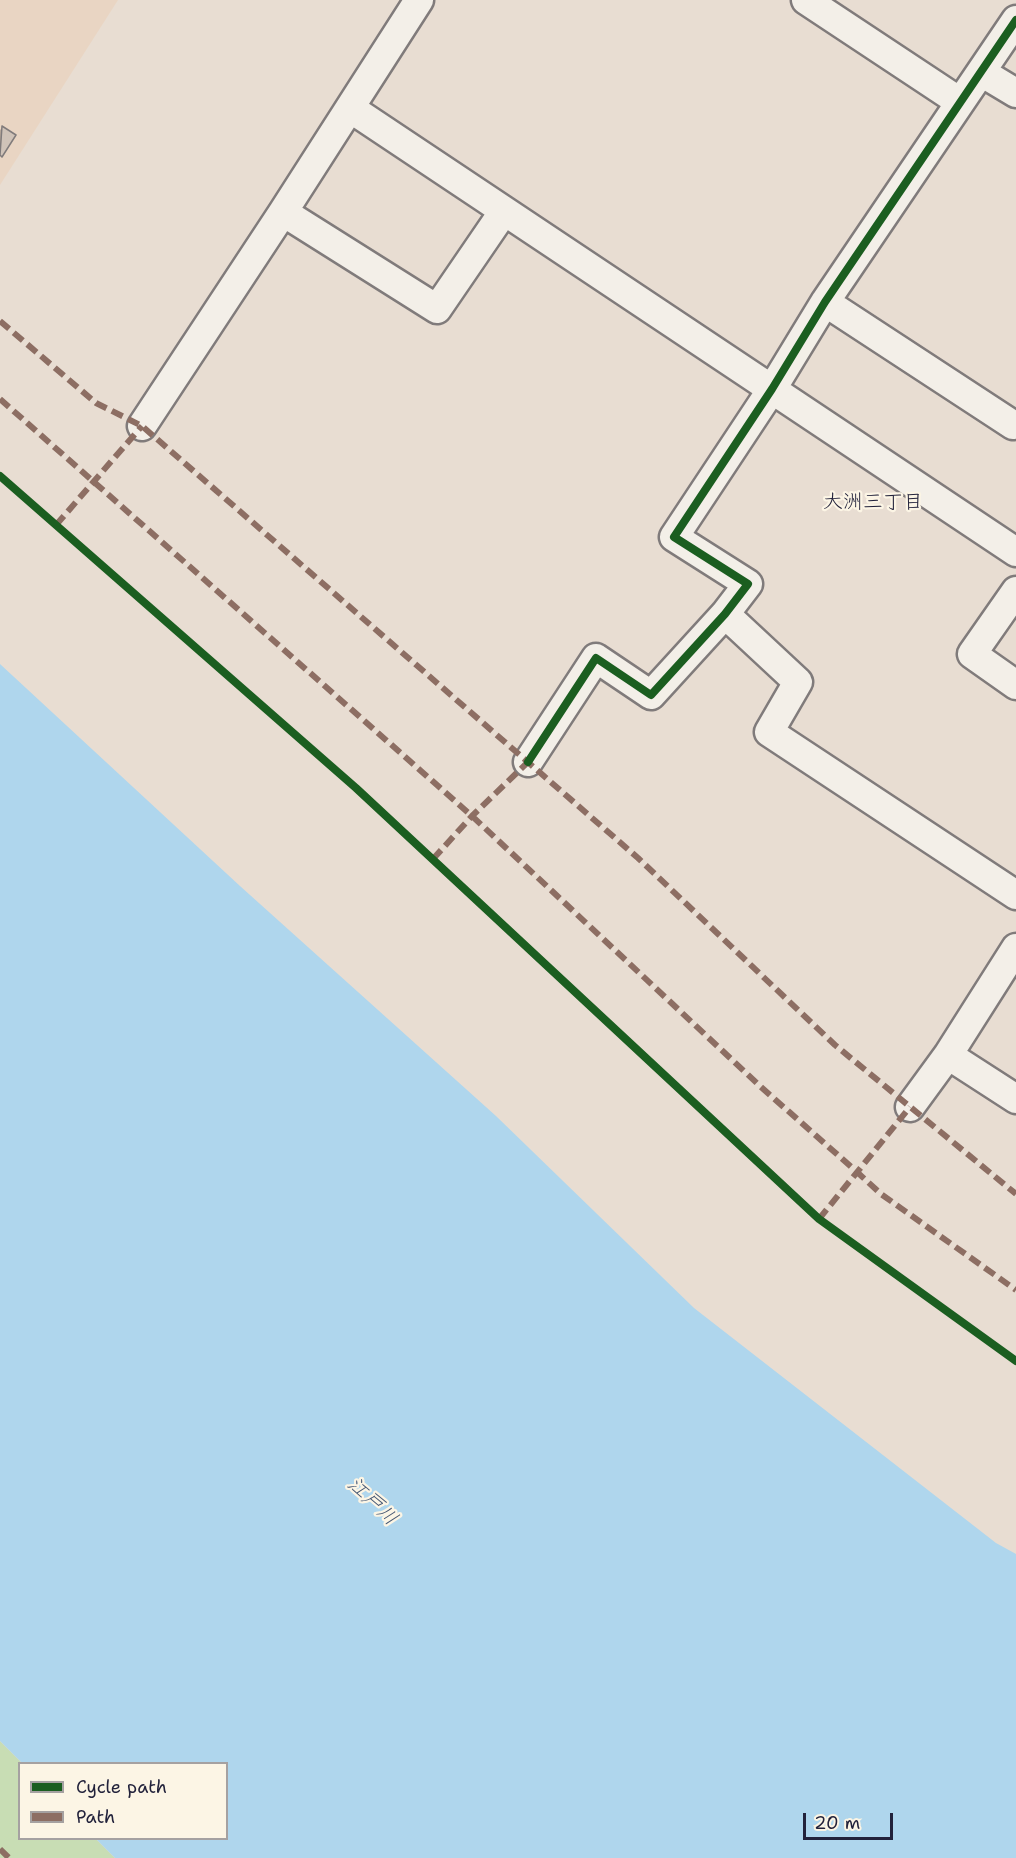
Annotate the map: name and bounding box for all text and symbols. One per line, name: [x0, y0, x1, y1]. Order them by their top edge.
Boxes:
district label: 大洲三丁目: [823, 491, 923, 515]
water label: 江戸川: [342, 1473, 402, 1531]
legend: [18, 1762, 228, 1840]
text: Cycle path: [76, 1775, 167, 1799]
scale bar: [806, 1801, 896, 1839]
text: Path: [76, 1805, 115, 1829]
text: 20 m: [814, 1811, 860, 1835]

